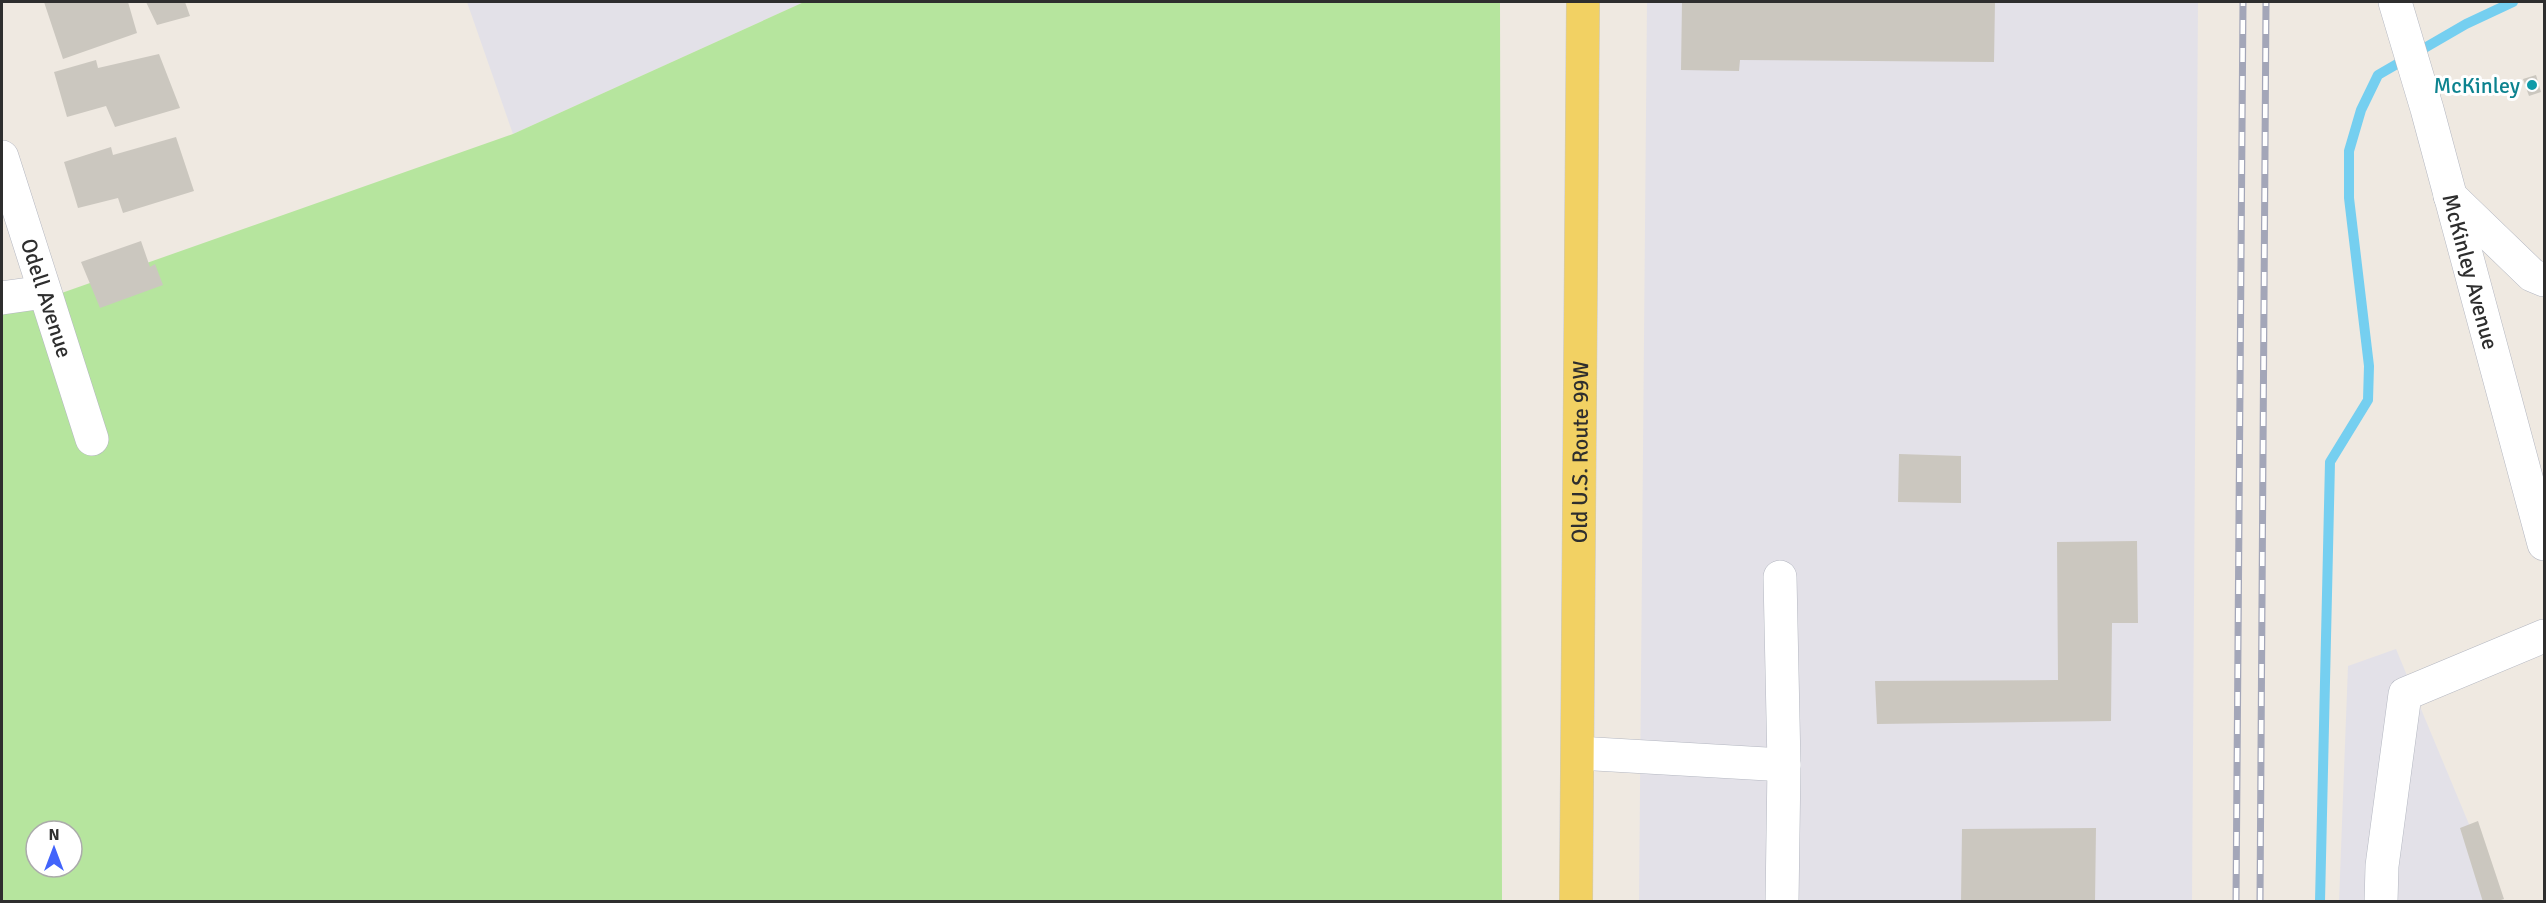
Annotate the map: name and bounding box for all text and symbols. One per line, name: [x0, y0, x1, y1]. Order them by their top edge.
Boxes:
place label: McKinley: [2434, 72, 2521, 99]
marker: McKinley: [2525, 78, 2539, 92]
street label: McKinley Avenue: [2436, 191, 2504, 353]
street label: Odell Avenue: [15, 235, 78, 361]
street label: Old U.S. Route 99W: [1566, 360, 1594, 543]
north arrow: [24, 819, 84, 879]
text: N: [48, 825, 60, 845]

